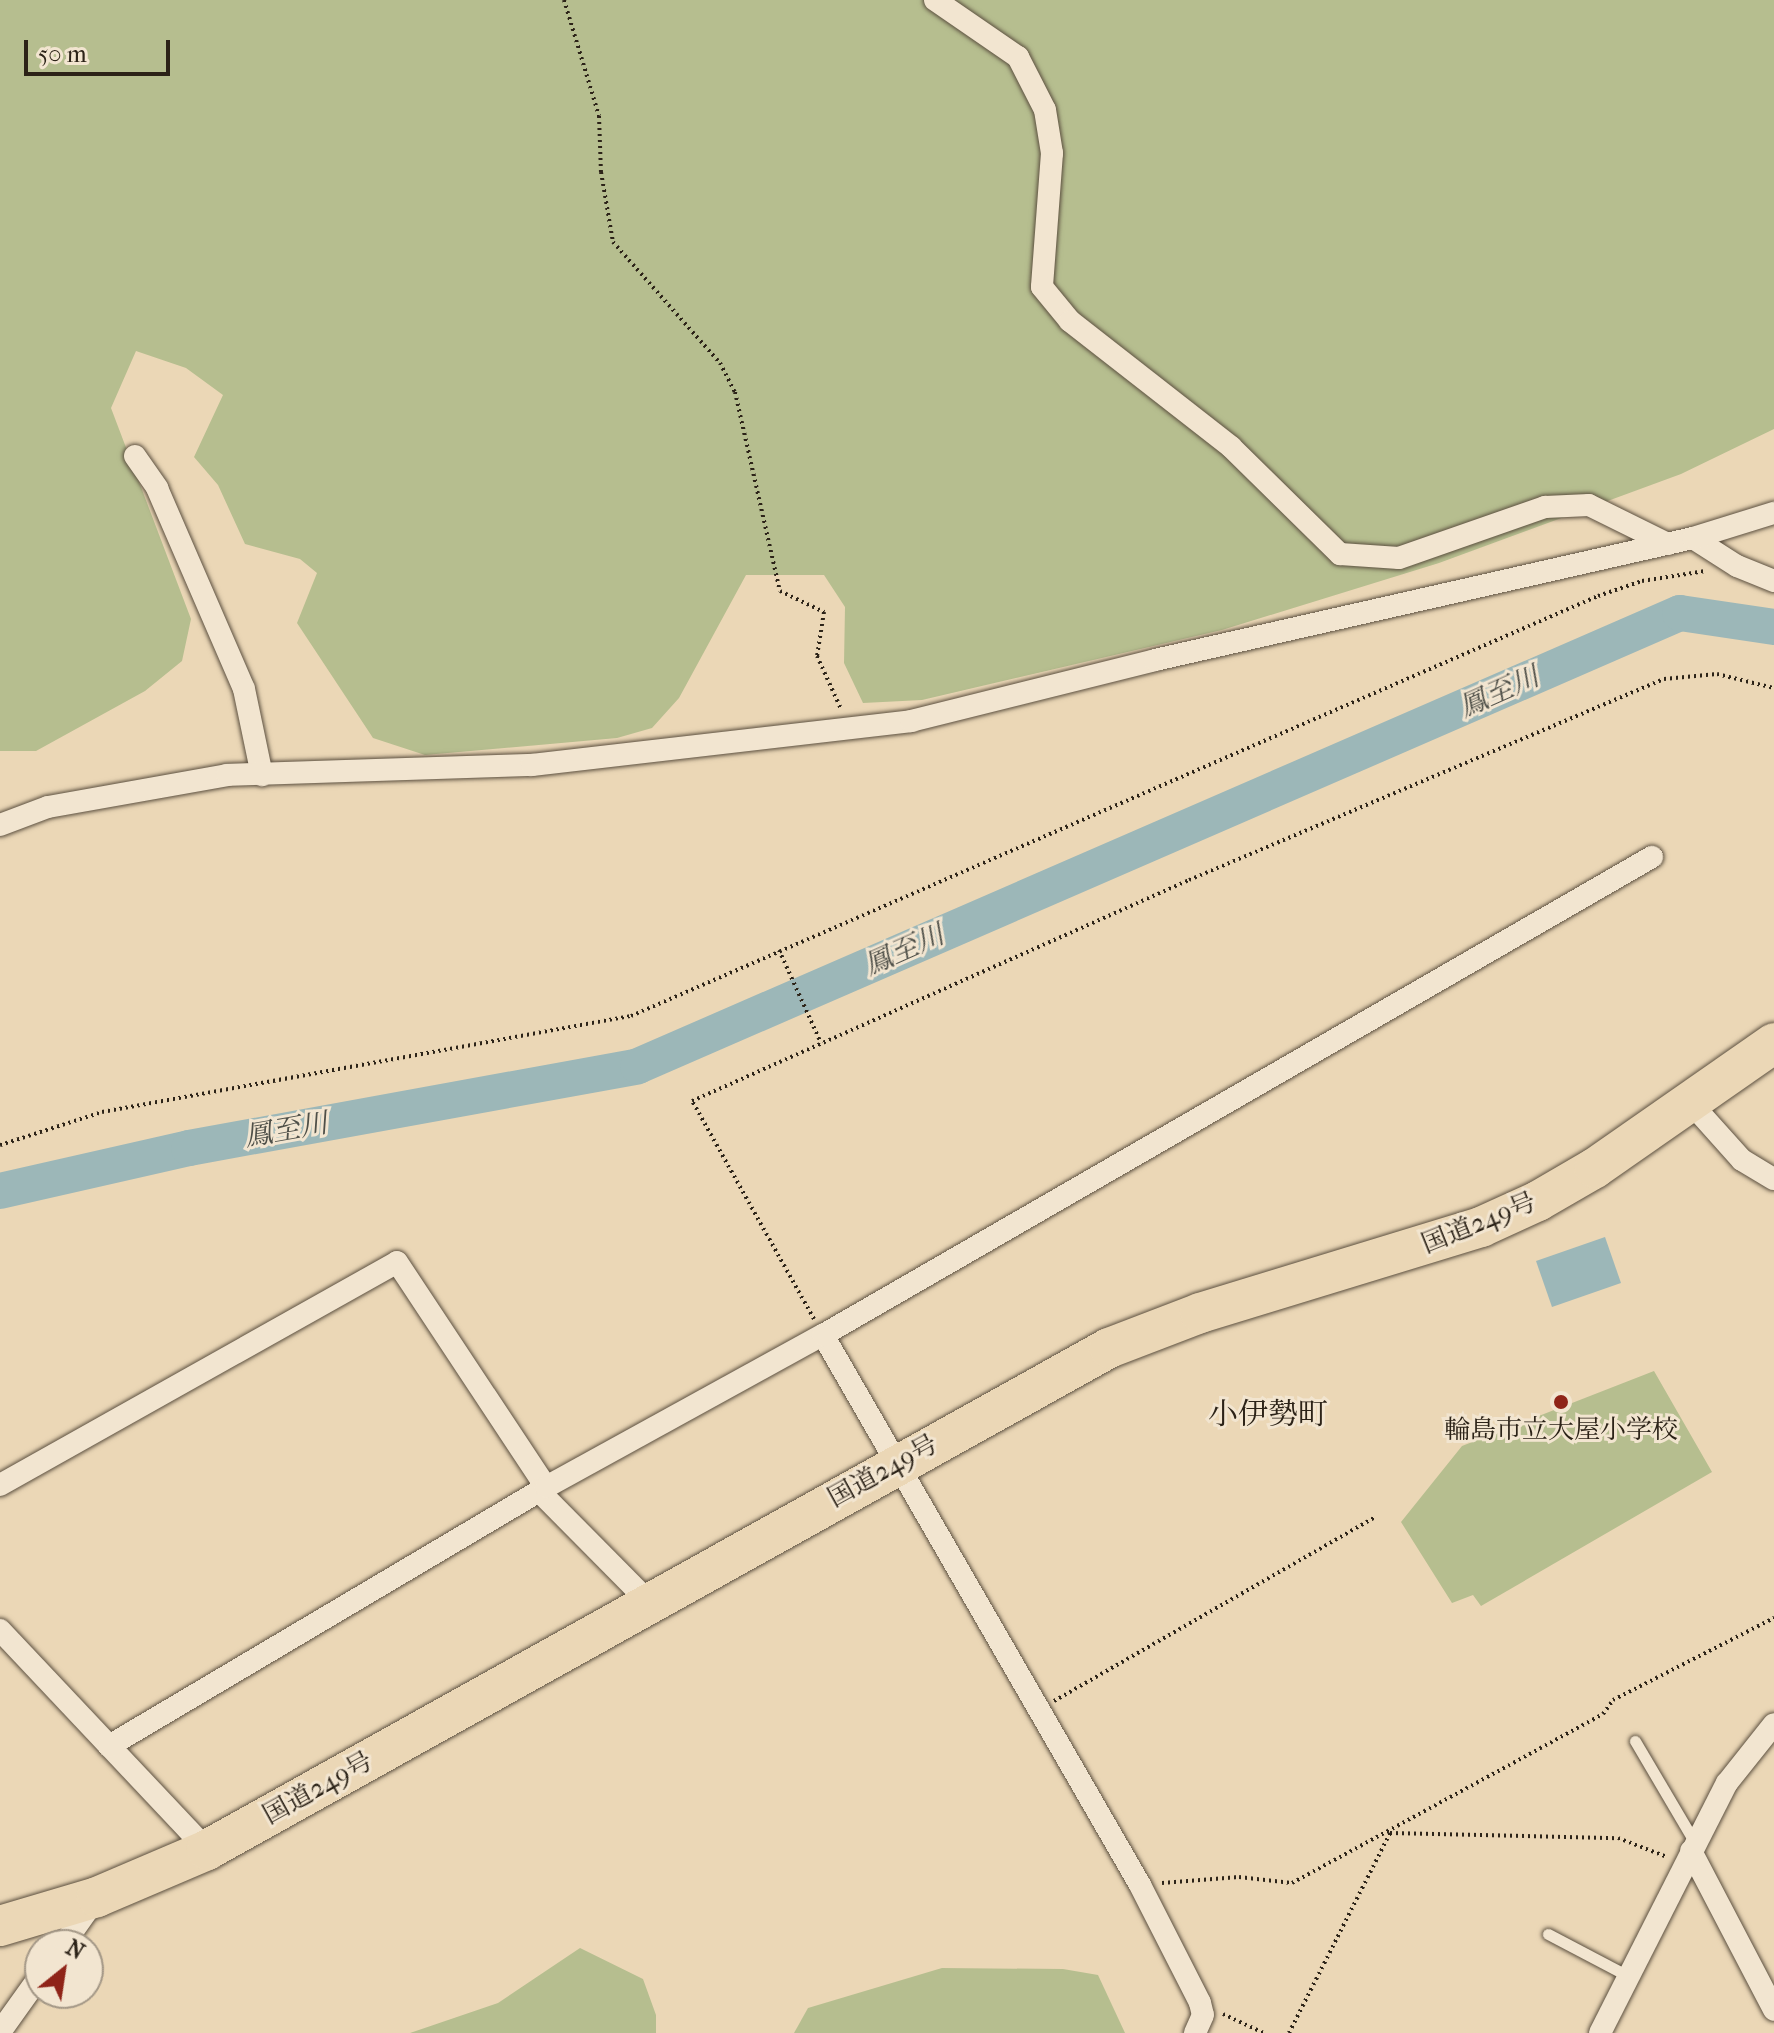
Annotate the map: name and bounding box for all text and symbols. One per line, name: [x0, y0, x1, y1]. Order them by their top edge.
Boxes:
scale bar: [28, 24, 174, 74]
text: 50 m: [38, 40, 87, 68]
water label: 鳳至川: [1454, 660, 1544, 724]
water label: 鳳至川: [859, 918, 949, 982]
water label: 鳳至川: [242, 1106, 330, 1154]
street label: 国道249号: [1417, 1186, 1541, 1260]
marker: 輪島市立大屋小学校: [1552, 1393, 1570, 1411]
district label: 小伊勢町: [1208, 1397, 1328, 1433]
place label: 輪島市立大屋小学校: [1444, 1414, 1678, 1446]
street label: 国道249号: [823, 1428, 943, 1514]
street label: 国道249号: [258, 1745, 378, 1831]
north arrow: [24, 1929, 104, 2009]
text: N: [61, 1935, 89, 1965]

